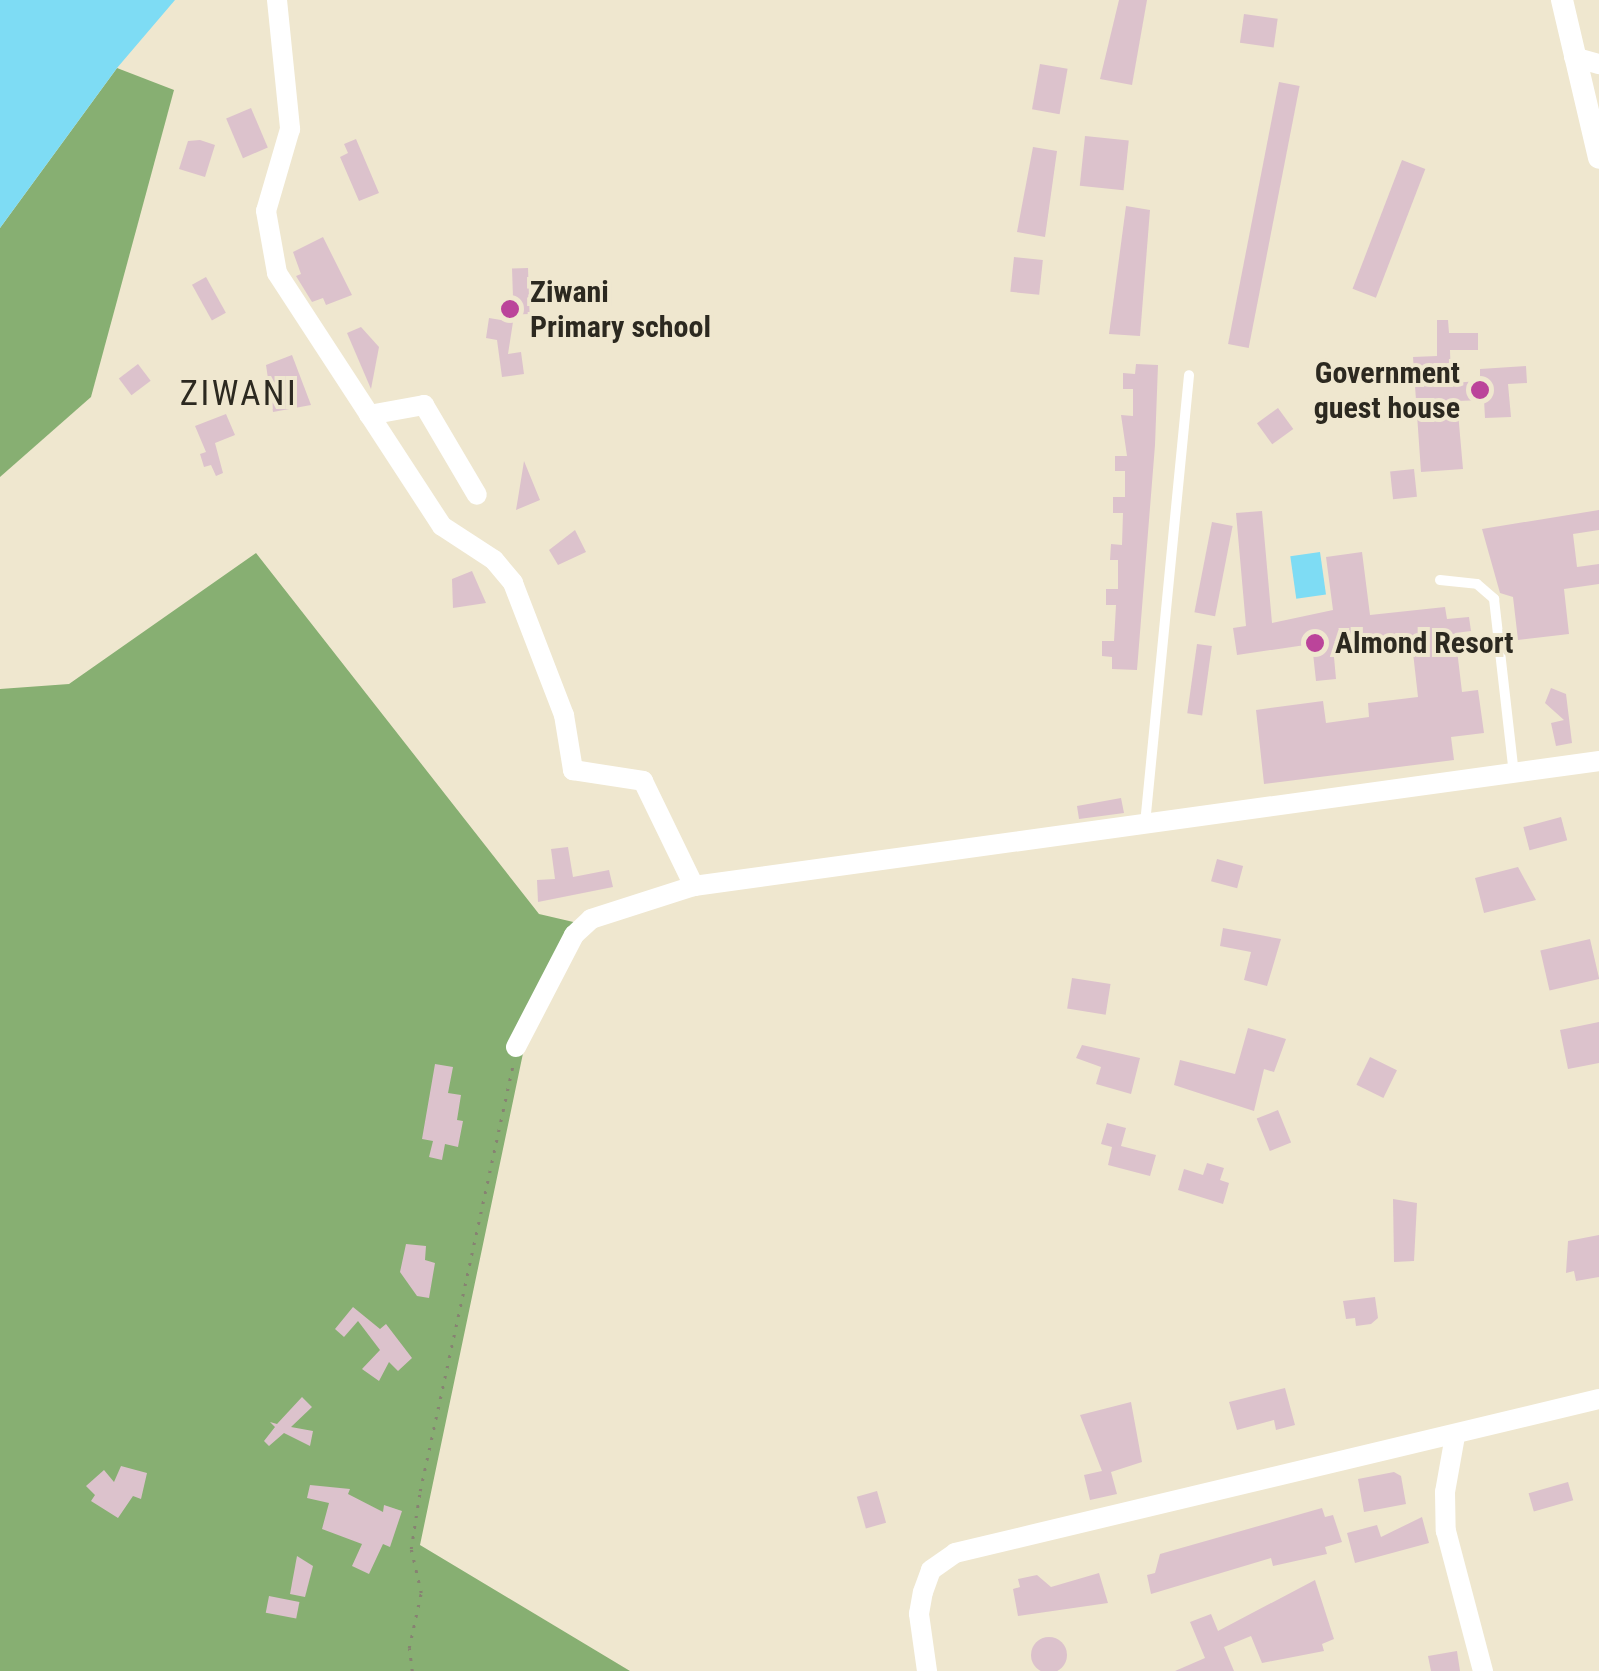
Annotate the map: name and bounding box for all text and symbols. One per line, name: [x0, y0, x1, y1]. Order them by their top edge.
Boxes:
place label: Ziwani Primary school: [530, 274, 711, 344]
marker: Ziwani Primary school: [499, 298, 521, 320]
place label: Government guest house: [1314, 355, 1460, 426]
district label: ZIWANI: [180, 373, 298, 415]
marker: Government guest house: [1469, 379, 1491, 401]
place label: Almond Resort: [1335, 625, 1514, 661]
marker: Almond Resort: [1304, 632, 1326, 654]

